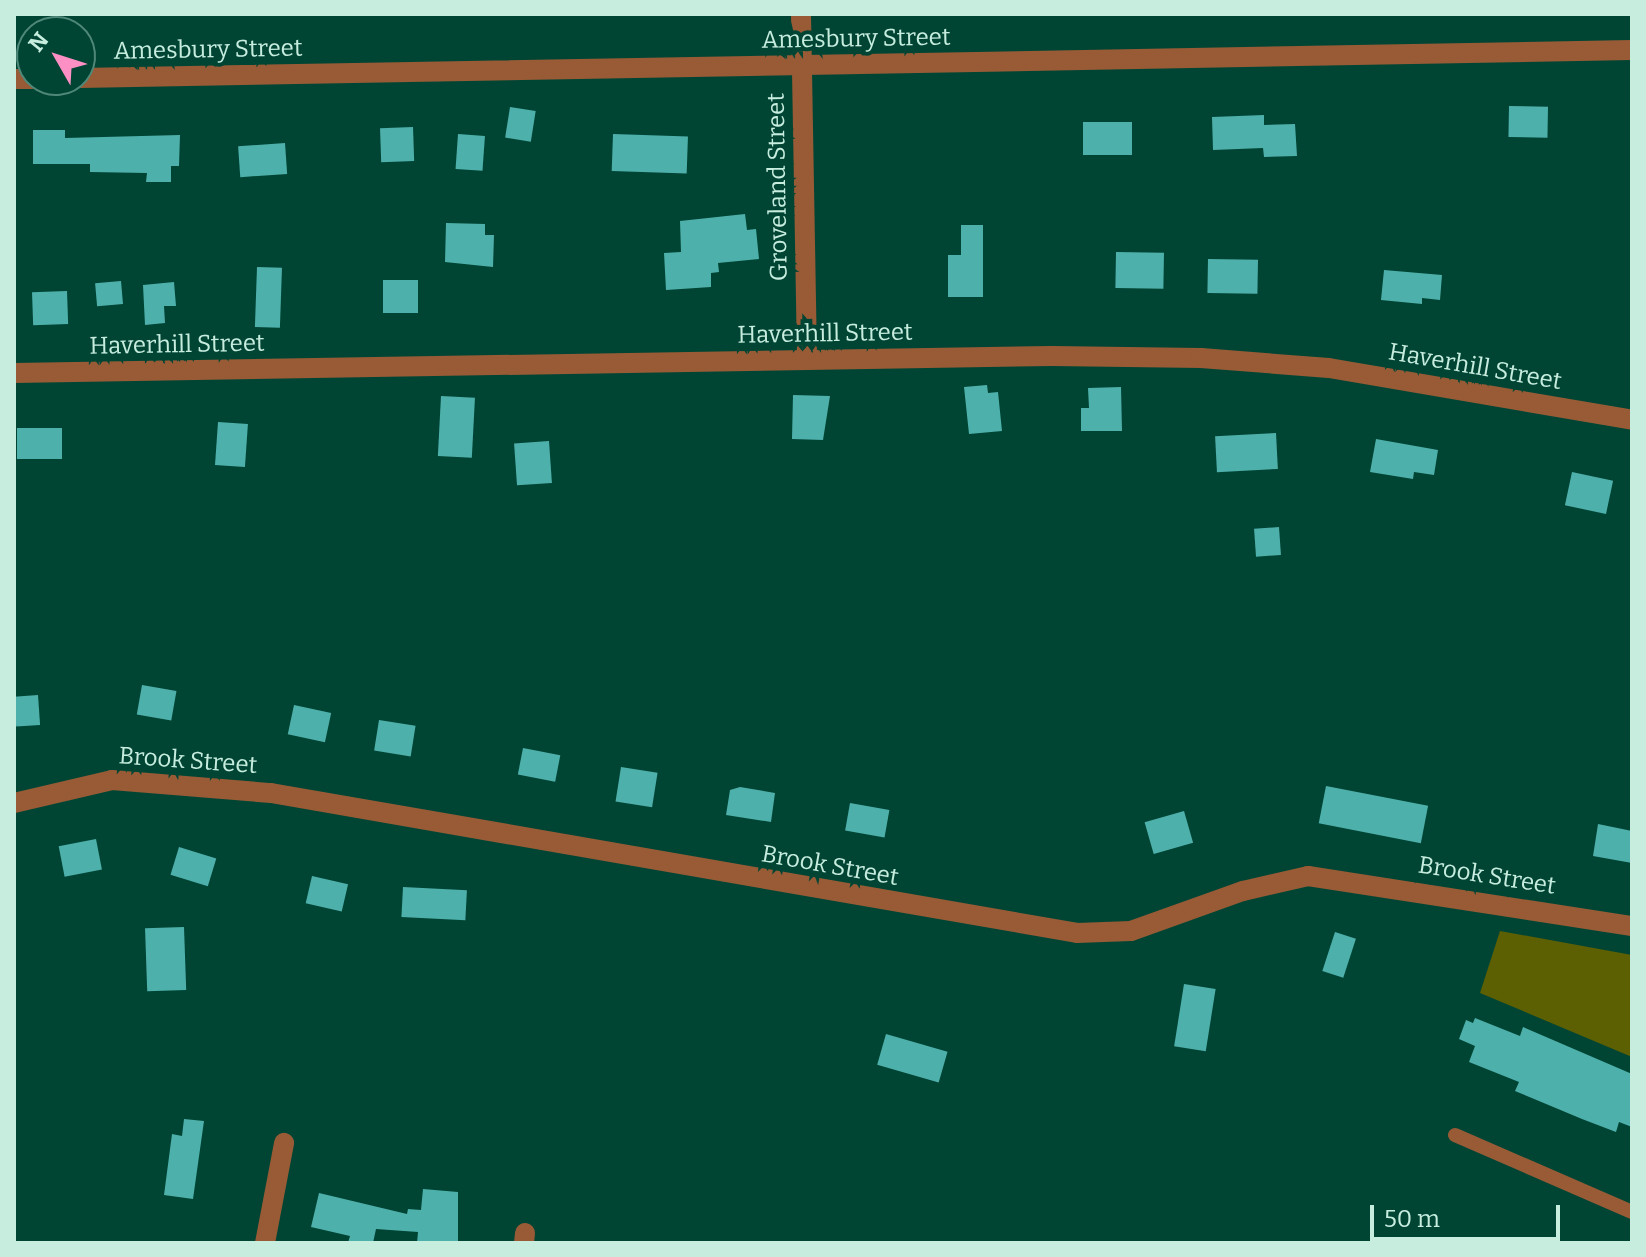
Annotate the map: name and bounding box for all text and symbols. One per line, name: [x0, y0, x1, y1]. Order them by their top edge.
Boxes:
north arrow: [16, 16, 96, 96]
street label: Amesbury Street: [761, 23, 951, 55]
text: N: [23, 27, 54, 57]
street label: Amesbury Street: [113, 34, 303, 66]
street label: Groveland Street: [762, 93, 794, 281]
street label: Haverhill Street: [737, 318, 913, 350]
street label: Haverhill Street: [89, 329, 265, 361]
street label: Haverhill Street: [1386, 338, 1564, 396]
street label: Brook Street: [118, 742, 258, 780]
street label: Brook Street: [759, 840, 901, 892]
street label: Brook Street: [1416, 851, 1558, 901]
scale bar: [1374, 1189, 1564, 1239]
text: 50 m: [1384, 1205, 1440, 1233]

